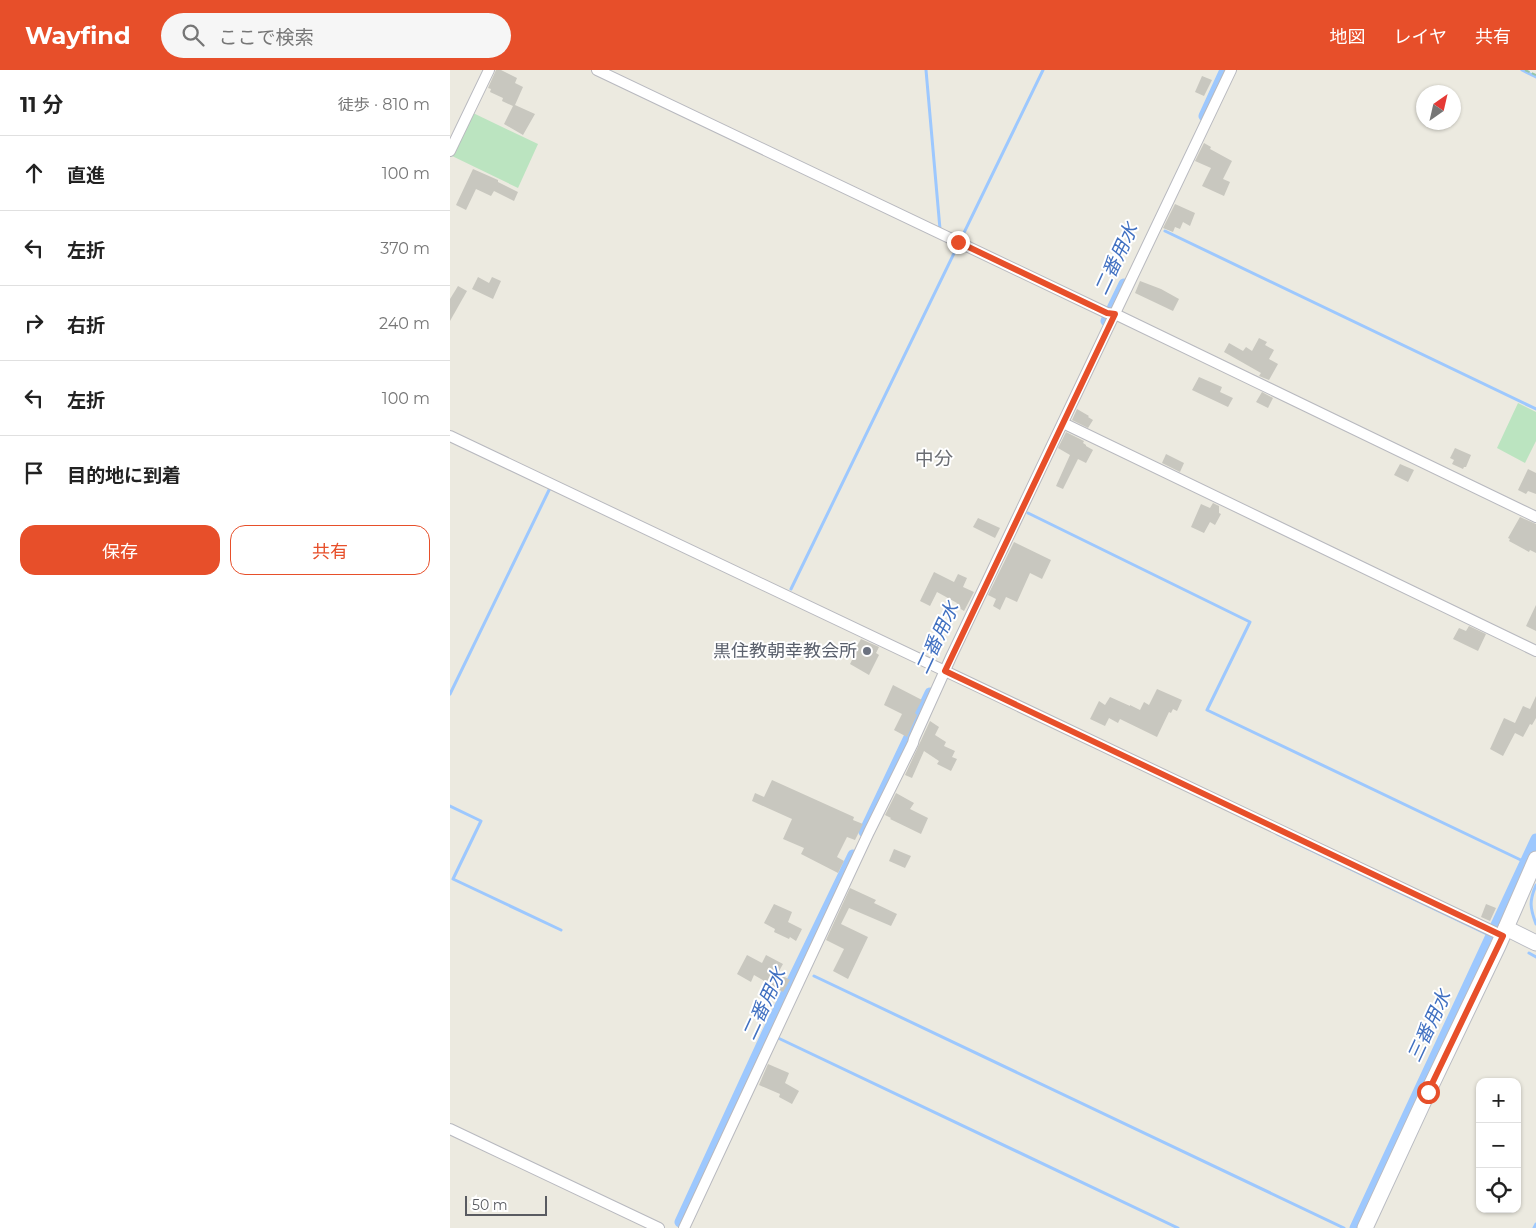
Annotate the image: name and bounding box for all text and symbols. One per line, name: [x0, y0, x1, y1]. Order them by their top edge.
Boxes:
search box: [161, 13, 511, 58]
text: Wayfind: [25, 21, 131, 50]
icon: search: [179, 21, 207, 49]
text: ここで検索: [219, 26, 314, 49]
text: 地図: [1330, 26, 1366, 48]
text: レイヤ: [1394, 26, 1447, 48]
text: 共有: [1475, 26, 1511, 48]
north arrow: [1416, 85, 1461, 130]
text: 11 分: [20, 92, 63, 117]
text: 徒歩 · 810 m: [338, 95, 430, 114]
icon: ahead: [20, 159, 48, 187]
text: 直進: [67, 164, 105, 187]
text: 100 m: [382, 164, 430, 183]
water label: 二番用水: [1090, 218, 1143, 298]
route end: [947, 231, 970, 254]
icon: left: [20, 234, 48, 262]
text: 左折: [67, 239, 105, 262]
text: 370 m: [380, 239, 430, 258]
icon: right: [20, 309, 48, 337]
text: 右折: [67, 314, 105, 337]
text: 240 m: [379, 314, 430, 333]
icon: left: [20, 384, 48, 412]
text: 左折: [67, 389, 105, 412]
text: 100 m: [382, 389, 430, 408]
district label: 中分: [915, 447, 953, 470]
icon: arrive: [20, 459, 48, 487]
text: 目的地に到着: [67, 464, 181, 487]
button: 保存: [20, 525, 220, 575]
button: 共有: [230, 525, 430, 575]
water label: 二番用水: [911, 597, 964, 677]
place label: 黒住教朝幸教会所: [713, 640, 857, 662]
marker: 黒住教朝幸教会所: [861, 645, 873, 657]
water label: 二番用水: [738, 963, 791, 1043]
water label: 三番用水: [1403, 985, 1456, 1065]
map controls: [1476, 1078, 1521, 1213]
button: +: [1476, 1078, 1521, 1123]
route start: [1417, 1081, 1440, 1104]
button: −: [1476, 1123, 1521, 1168]
button: locate: [1476, 1168, 1521, 1213]
scale bar: [465, 1193, 548, 1216]
text: 50 m: [472, 1196, 508, 1214]

